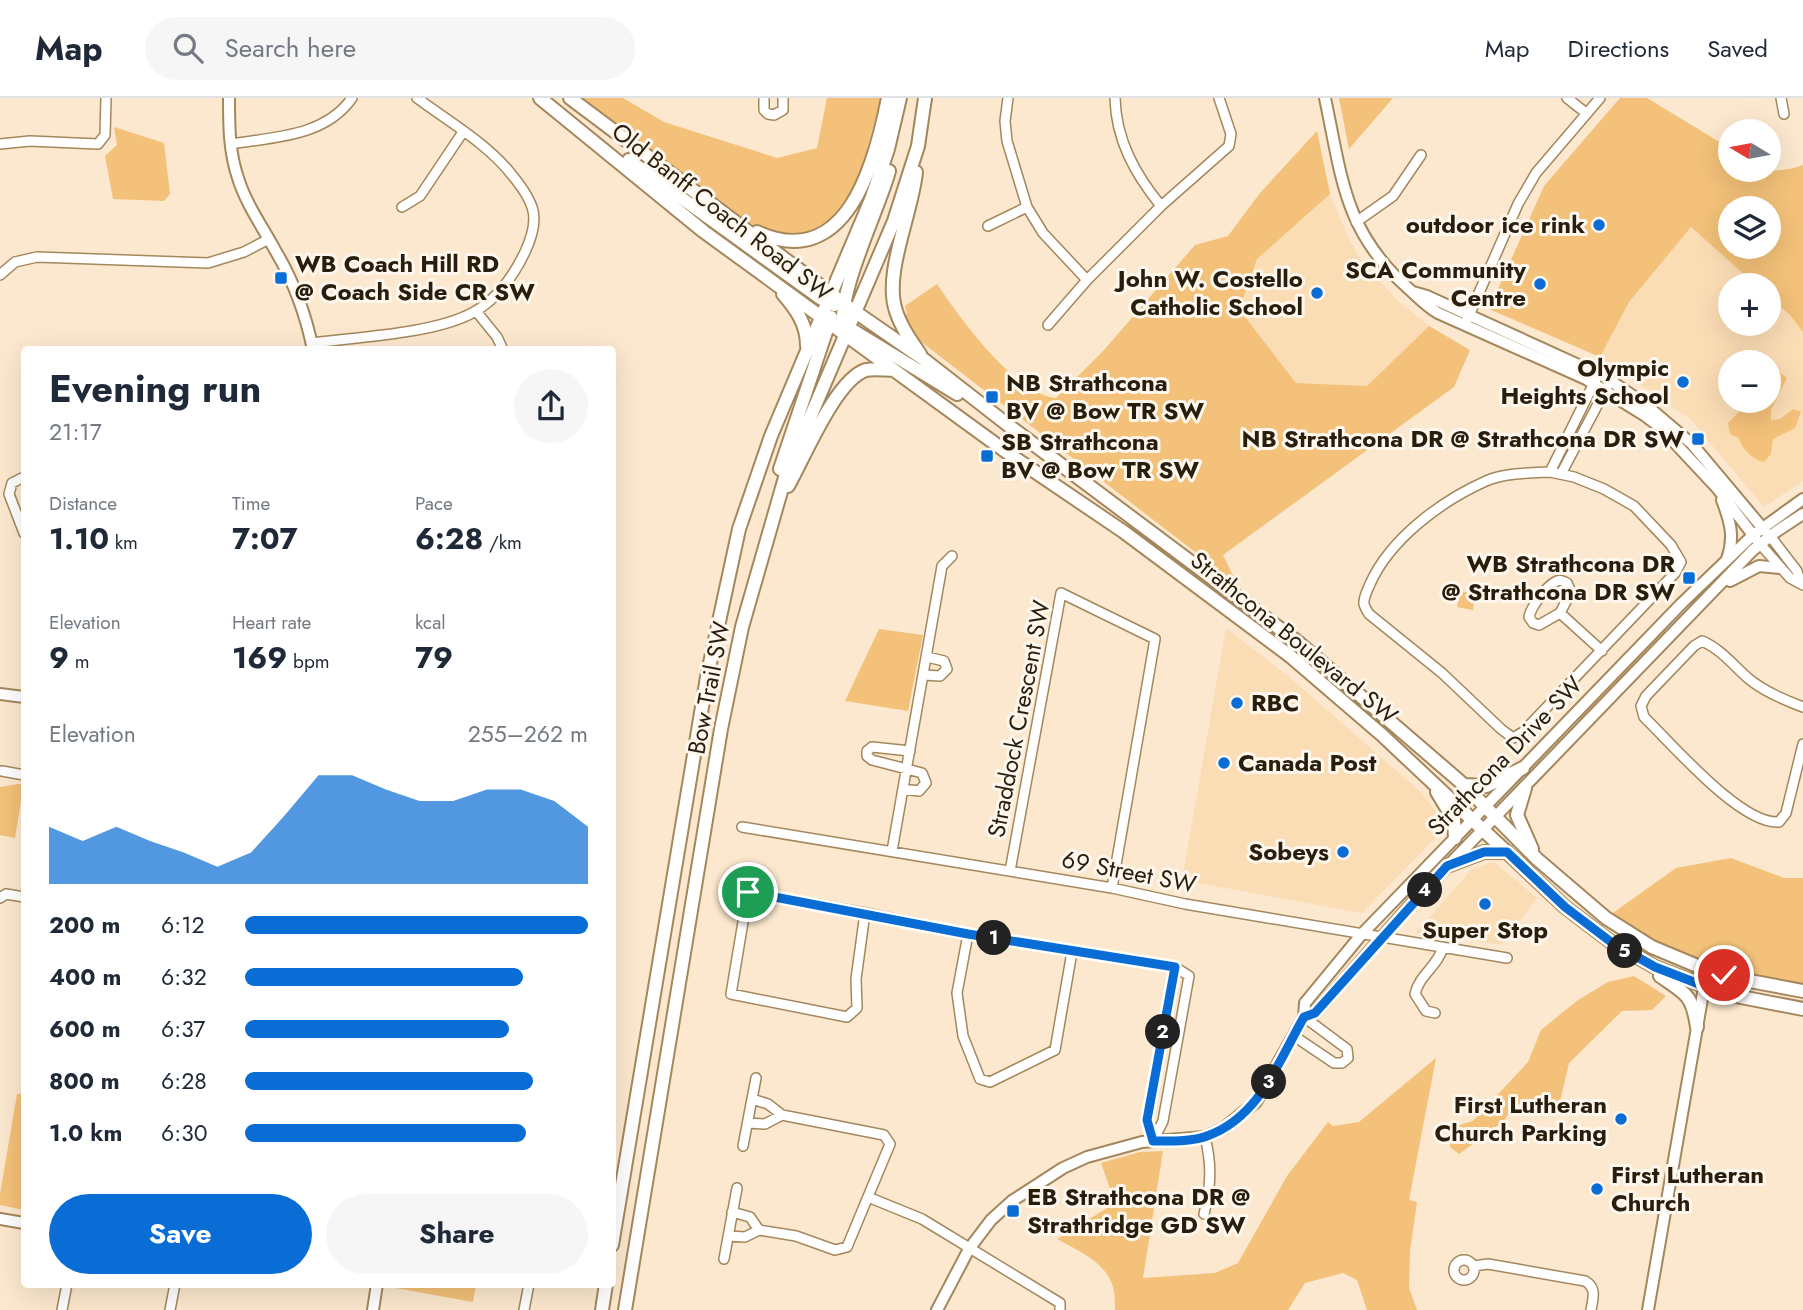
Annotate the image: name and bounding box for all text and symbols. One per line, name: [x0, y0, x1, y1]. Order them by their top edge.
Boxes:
search box: [145, 17, 635, 80]
text: Map: [35, 25, 103, 72]
icon: search: [169, 29, 207, 67]
text: Search here: [225, 29, 356, 67]
text: Map: [1485, 31, 1530, 66]
text: Directions: [1568, 31, 1669, 66]
text: Saved: [1707, 31, 1768, 66]
street label: Old Banff Coach Road SW: [604, 114, 840, 309]
north arrow: [1718, 119, 1782, 182]
map controls: [1718, 119, 1781, 413]
button: layers: [1718, 196, 1781, 259]
place label: outdoor ice rink: [1406, 207, 1585, 242]
marker: outdoor ice rink: [1591, 217, 1607, 233]
place label: WB Coach Hill RD @ Coach Side CR SW: [295, 246, 535, 309]
place label: SCA Community Centre: [1345, 252, 1526, 315]
place label: John W. Costello Catholic School: [1114, 261, 1303, 324]
marker: WB Coach Hill RD @ Coach Side CR SW: [273, 270, 289, 286]
button: +: [1718, 273, 1781, 336]
marker: SCA Community Centre: [1532, 276, 1548, 292]
marker: John W. Costello Catholic School: [1309, 285, 1325, 301]
place label: Olympic Heights School: [1500, 350, 1669, 413]
button: −: [1718, 350, 1781, 413]
text: Evening run: [49, 361, 261, 416]
place label: NB Strathcona BV @ Bow TR SW: [1006, 365, 1204, 428]
button: share: [514, 369, 588, 443]
marker: Olympic Heights School: [1675, 374, 1691, 390]
marker: NB Strathcona BV @ Bow TR SW: [984, 389, 1000, 405]
text: 21:17: [49, 415, 102, 449]
place label: NB Strathcona DR @ Strathcona DR SW: [1242, 421, 1684, 456]
place label: SB Strathcona BV @ Bow TR SW: [1001, 424, 1199, 487]
marker: NB Strathcona DR @ Strathcona DR SW: [1690, 431, 1706, 447]
marker: SB Strathcona BV @ Bow TR SW: [979, 448, 995, 464]
text: Distance: [49, 490, 117, 517]
text: Time: [232, 490, 270, 517]
text: Pace: [415, 490, 453, 517]
text: 1.10: [49, 517, 109, 560]
text: 7:07: [232, 517, 298, 560]
text: 6:28: [415, 517, 483, 560]
text: km: [109, 529, 138, 556]
text: /km: [483, 529, 522, 556]
street label: Strathcona Boulevard SW: [1183, 543, 1406, 732]
place label: WB Strathcona DR @ Strathcona DR SW: [1442, 546, 1675, 609]
marker: WB Strathcona DR @ Strathcona DR SW: [1681, 570, 1697, 586]
street label: Straddock Crescent SW: [978, 597, 1059, 841]
text: Elevation: [49, 609, 121, 636]
text: Heart rate: [232, 609, 311, 636]
text: kcal: [415, 609, 446, 636]
street label: Bow Trail SW: [678, 618, 739, 757]
text: 9: [49, 636, 69, 679]
text: 169: [232, 636, 287, 679]
text: 79: [415, 636, 453, 679]
text: m: [69, 648, 90, 675]
text: bpm: [287, 648, 330, 675]
street label: Strathcona Drive SW: [1419, 668, 1590, 843]
place label: RBC: [1251, 685, 1299, 720]
marker: RBC: [1229, 695, 1245, 711]
text: Elevation: [49, 717, 136, 751]
text: 255–262 m: [468, 717, 588, 751]
place label: Canada Post: [1238, 745, 1377, 780]
marker: Canada Post: [1216, 755, 1232, 771]
place label: Sobeys: [1248, 834, 1329, 869]
street label: 69 Street SW: [1059, 841, 1200, 902]
marker: Sobeys: [1335, 844, 1351, 860]
pin: [718, 862, 778, 922]
pin: 4: [1408, 872, 1442, 908]
icon: arrive: [729, 873, 767, 911]
text: 4: [1418, 876, 1431, 903]
marker: Super Stop: [1477, 896, 1493, 912]
text: 200 m: [49, 908, 120, 942]
text: 6:12: [161, 908, 205, 942]
place label: Super Stop: [1422, 912, 1548, 947]
pin: 1: [976, 920, 1012, 956]
text: 1: [989, 924, 998, 951]
pin: 5: [1608, 934, 1642, 968]
text: 5: [1618, 937, 1631, 964]
pin: [1694, 945, 1754, 1005]
icon: check: [1705, 956, 1743, 994]
text: 400 m: [49, 960, 121, 994]
text: 6:32: [161, 960, 207, 994]
text: 600 m: [49, 1012, 121, 1046]
text: 6:37: [161, 1012, 205, 1046]
pin: 2: [1146, 1014, 1180, 1049]
text: 2: [1156, 1018, 1169, 1045]
text: 800 m: [49, 1064, 120, 1098]
text: 6:28: [161, 1064, 207, 1098]
pin: 3: [1252, 1065, 1286, 1100]
text: 3: [1263, 1068, 1274, 1095]
place label: First Lutheran Church Parking: [1435, 1087, 1607, 1150]
marker: First Lutheran Church Parking: [1613, 1111, 1629, 1127]
text: 1.0 km: [49, 1116, 122, 1150]
text: 6:30: [161, 1116, 208, 1150]
place label: First Lutheran Church: [1611, 1157, 1764, 1220]
place label: EB Strathcona DR @ Strathridge GD SW: [1027, 1179, 1251, 1242]
marker: First Lutheran Church: [1589, 1181, 1605, 1197]
button: Save: [49, 1194, 312, 1274]
button: Share: [326, 1194, 588, 1274]
marker: EB Strathcona DR @ Strathridge GD SW: [1005, 1203, 1021, 1219]

